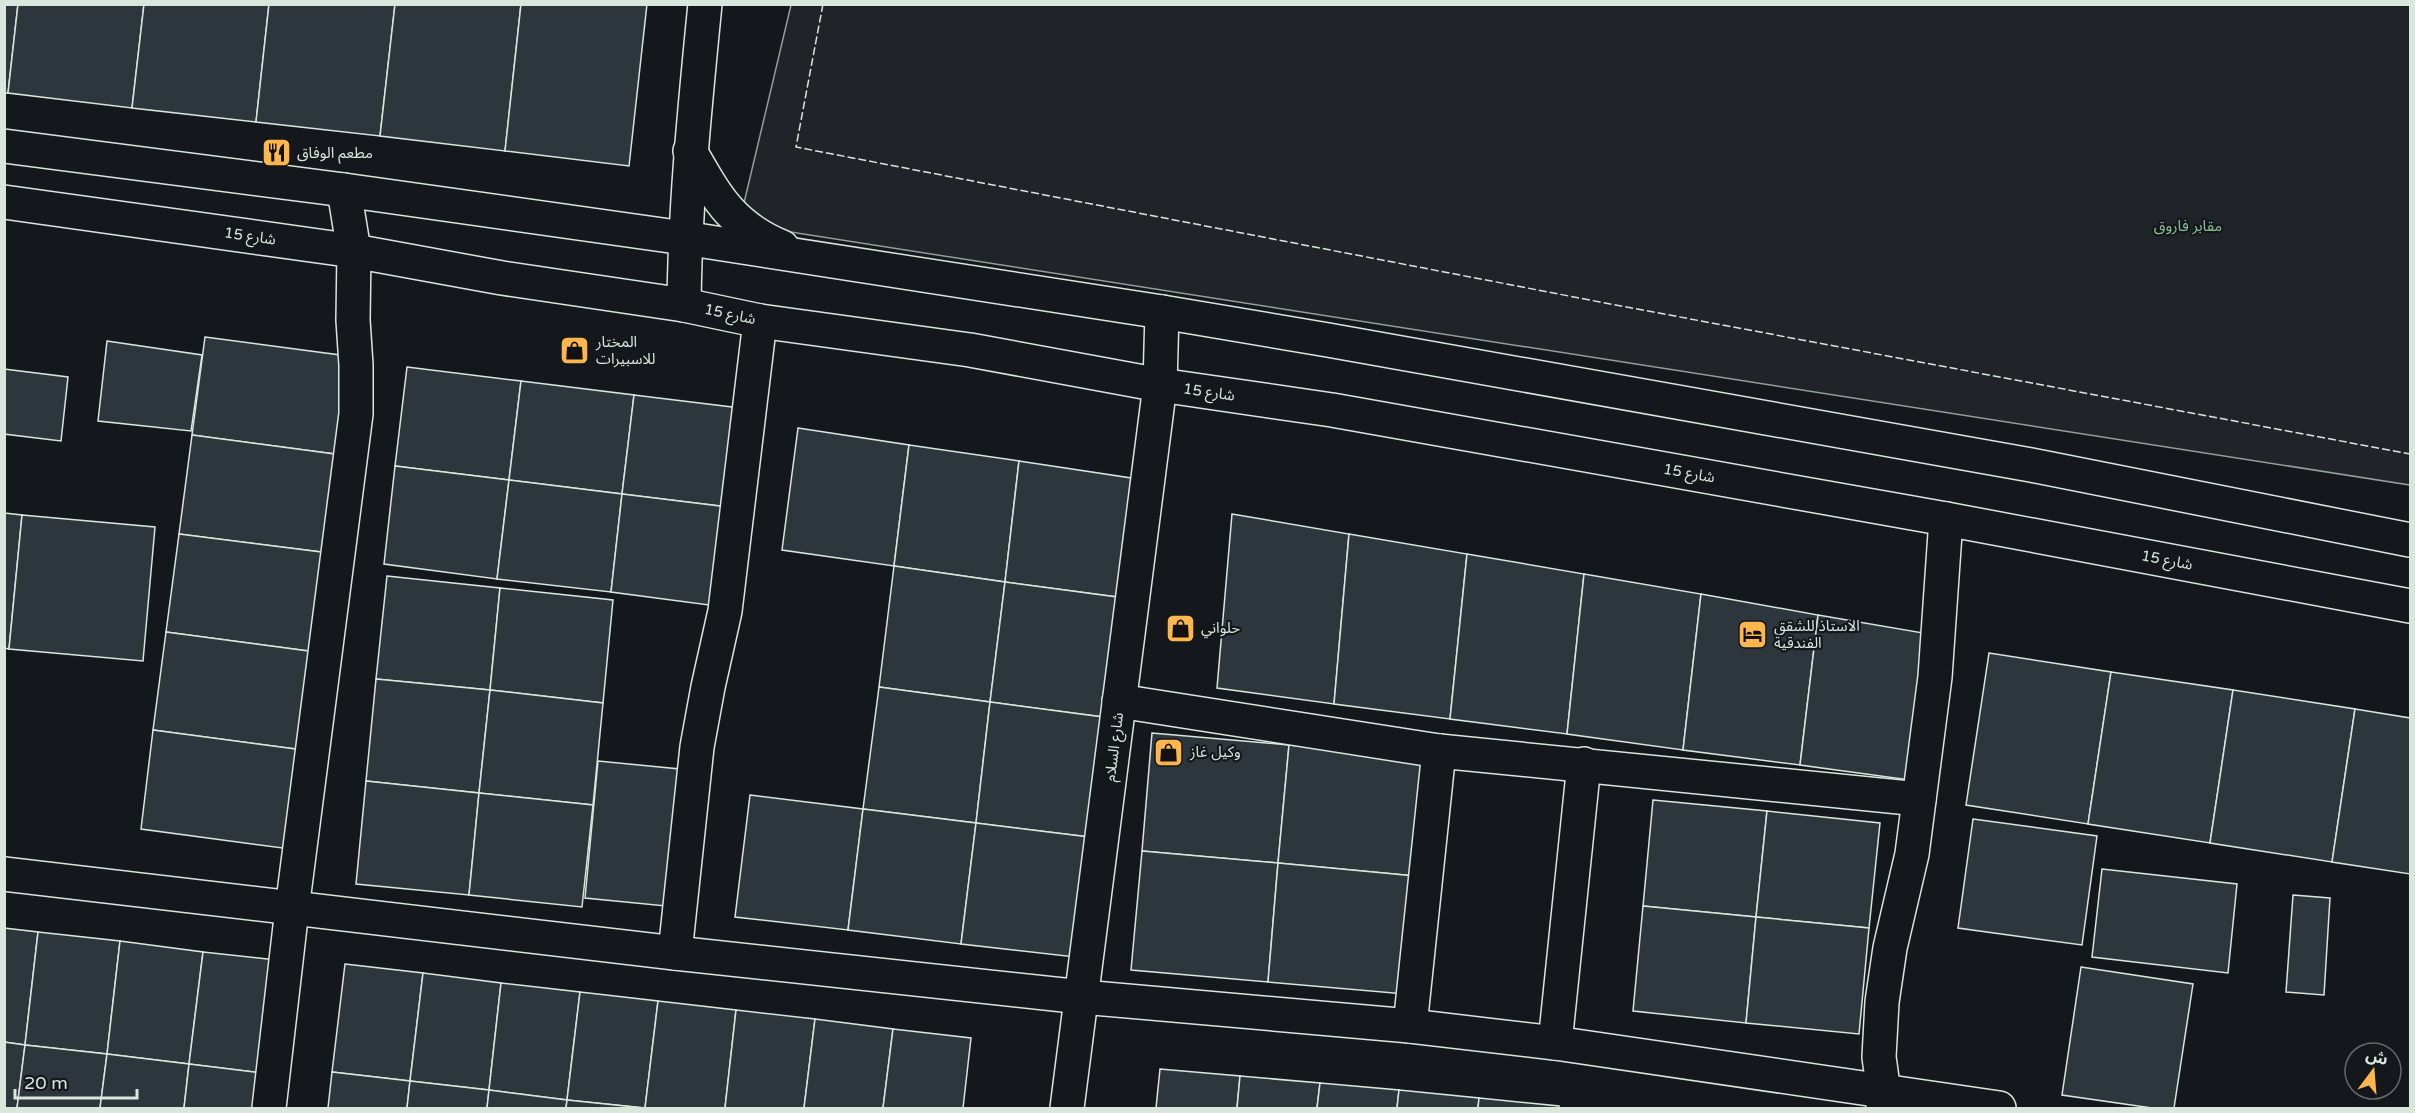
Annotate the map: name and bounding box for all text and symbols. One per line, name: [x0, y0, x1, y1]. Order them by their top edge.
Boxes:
restaurant icon: مطعم الوفاق: [260, 137, 292, 169]
place label: مطعم الوفاق: [297, 144, 373, 164]
park label: مقابر فاروق: [2154, 217, 2222, 235]
street label: شارع 15: [223, 223, 277, 252]
street label: شارع 15: [702, 300, 758, 331]
place label: المختار للاسبيرات: [595, 333, 656, 368]
shop icon: المختار للاسبيرات: [559, 335, 591, 367]
street label: شارع 15: [1182, 379, 1236, 408]
street label: شارع 15: [1661, 460, 1716, 489]
street label: شارع 15: [2139, 546, 2194, 577]
shop icon: حلواني: [1164, 612, 1196, 644]
place label: الاستاذ للشقق الفندقية: [1774, 617, 1860, 652]
place label: حلواني: [1201, 619, 1240, 639]
hotel icon: الاستاذ للشقق الفندقية: [1737, 619, 1769, 651]
street label: شارع السلام: [1101, 711, 1130, 783]
shop icon: وكيل غاز: [1153, 736, 1185, 768]
place label: وكيل غاز: [1189, 743, 1241, 761]
north arrow: [2343, 1041, 2403, 1101]
text: ش: [2364, 1045, 2390, 1070]
scale bar: [15, 1062, 136, 1100]
text: 20 m: [24, 1072, 68, 1094]

